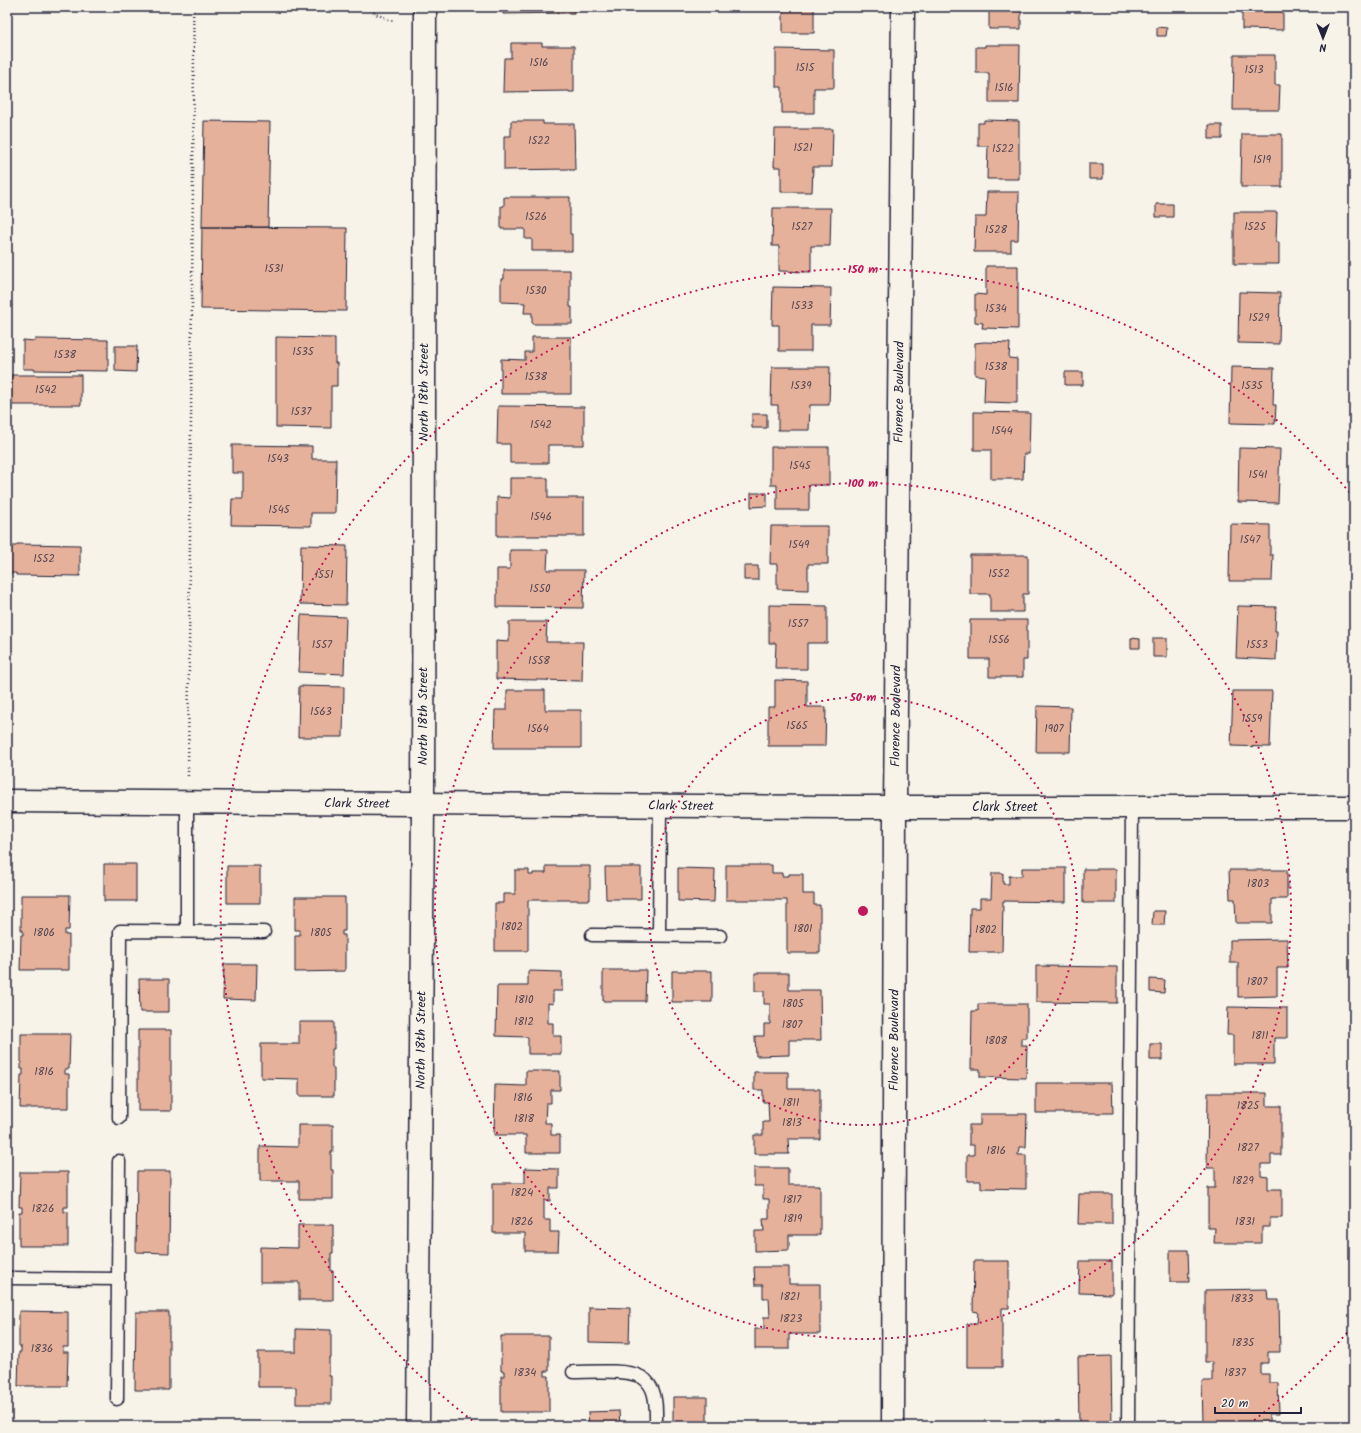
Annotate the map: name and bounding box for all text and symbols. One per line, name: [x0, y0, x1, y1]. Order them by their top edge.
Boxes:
north arrow: [1303, 18, 1343, 58]
text: N: [1319, 38, 1326, 56]
house number: 1516: [530, 54, 548, 72]
house number: 1515: [796, 59, 815, 77]
house number: 1513: [1244, 61, 1264, 79]
house number: 1516: [995, 79, 1013, 97]
house number: 1522: [528, 132, 550, 150]
house number: 1521: [793, 139, 813, 157]
house number: 1522: [992, 140, 1014, 158]
house number: 1519: [1253, 151, 1272, 169]
house number: 1526: [525, 208, 547, 226]
house number: 1527: [792, 218, 813, 236]
house number: 1525: [1244, 218, 1267, 236]
house number: 1528: [985, 221, 1008, 239]
house number: 1531: [264, 260, 284, 278]
text: 150 m: [848, 260, 878, 279]
house number: 1530: [525, 282, 547, 300]
house number: 1533: [791, 297, 813, 315]
house number: 1534: [985, 300, 1007, 318]
house number: 1529: [1248, 309, 1270, 327]
street label: Florence Boulevard: [888, 341, 910, 443]
street label: North 18th Street: [413, 342, 435, 441]
house number: 1535: [292, 343, 315, 361]
house number: 1538: [54, 346, 77, 364]
house number: 1538: [985, 358, 1008, 376]
house number: 1538: [525, 368, 548, 386]
house number: 1539: [790, 377, 812, 395]
house number: 1535: [1241, 377, 1264, 395]
house number: 1542: [35, 381, 57, 399]
house number: 1537: [291, 403, 312, 421]
house number: 1542: [530, 416, 552, 434]
house number: 1544: [991, 422, 1013, 440]
house number: 1543: [267, 450, 289, 468]
house number: 1545: [789, 457, 812, 475]
house number: 1541: [1249, 466, 1267, 484]
text: 100 m: [848, 474, 878, 493]
house number: 1545: [268, 501, 291, 519]
house number: 1546: [530, 508, 552, 526]
house number: 1547: [1240, 531, 1261, 549]
house number: 1549: [789, 536, 810, 554]
house number: 1552: [33, 550, 55, 568]
house number: 1552: [988, 565, 1010, 583]
house number: 1551: [315, 566, 333, 584]
house number: 1550: [530, 580, 551, 598]
house number: 1557: [788, 615, 809, 633]
house number: 1556: [988, 631, 1010, 649]
house number: 1557: [312, 636, 333, 654]
house number: 1553: [1246, 636, 1268, 654]
house number: 1558: [528, 652, 550, 670]
street label: Florence Boulevard: [885, 665, 907, 767]
street label: North 18th Street: [413, 666, 434, 765]
text: 50 m: [849, 688, 877, 707]
house number: 1563: [310, 703, 332, 721]
house number: 1559: [1242, 710, 1263, 728]
house number: 1565: [786, 717, 809, 735]
house number: 1564: [527, 720, 549, 738]
house number: 1907: [1044, 720, 1065, 738]
street label: Clark Street: [324, 793, 391, 814]
street label: Clark Street: [648, 795, 715, 817]
street label: Clark Street: [972, 797, 1039, 818]
house number: 1803: [1247, 875, 1269, 893]
centre of rings: [856, 904, 870, 918]
house number: 1802: [501, 918, 523, 936]
house number: 1801: [793, 920, 813, 938]
house number: 1802: [975, 921, 997, 939]
house number: 1806: [33, 924, 55, 942]
house number: 1805: [310, 924, 333, 942]
house number: 1807: [1247, 973, 1268, 991]
street label: Florence Boulevard: [884, 989, 905, 1091]
street label: North 18th Street: [410, 990, 432, 1089]
house number: 1810: [514, 991, 534, 1009]
house number: 1805: [782, 995, 805, 1013]
house number: 1812: [514, 1013, 534, 1031]
house number: 1807: [782, 1016, 803, 1034]
house number: 1811: [1252, 1027, 1268, 1045]
house number: 1808: [985, 1032, 1007, 1050]
house number: 1816: [34, 1063, 54, 1081]
house number: 1816: [513, 1089, 533, 1107]
house number: 1811: [783, 1094, 799, 1112]
house number: 1825: [1237, 1097, 1260, 1115]
house number: 1818: [514, 1110, 534, 1128]
house number: 1813: [782, 1114, 802, 1132]
house number: 1827: [1237, 1139, 1260, 1157]
house number: 1816: [986, 1142, 1006, 1160]
house number: 1829: [1232, 1172, 1255, 1190]
house number: 1824: [511, 1184, 533, 1202]
house number: 1817: [783, 1191, 802, 1209]
house number: 1826: [32, 1200, 54, 1218]
house number: 1819: [784, 1210, 803, 1228]
house number: 1826: [511, 1213, 533, 1231]
house number: 1831: [1235, 1213, 1255, 1231]
house number: 1821: [780, 1288, 800, 1306]
house number: 1833: [1231, 1290, 1253, 1308]
house number: 1823: [780, 1310, 802, 1328]
house number: 1835: [1232, 1334, 1255, 1352]
house number: 1836: [31, 1340, 53, 1358]
house number: 1834: [514, 1364, 536, 1382]
house number: 1837: [1224, 1364, 1247, 1382]
scale bar: [1215, 1389, 1301, 1415]
text: 20 m: [1221, 1394, 1249, 1413]

